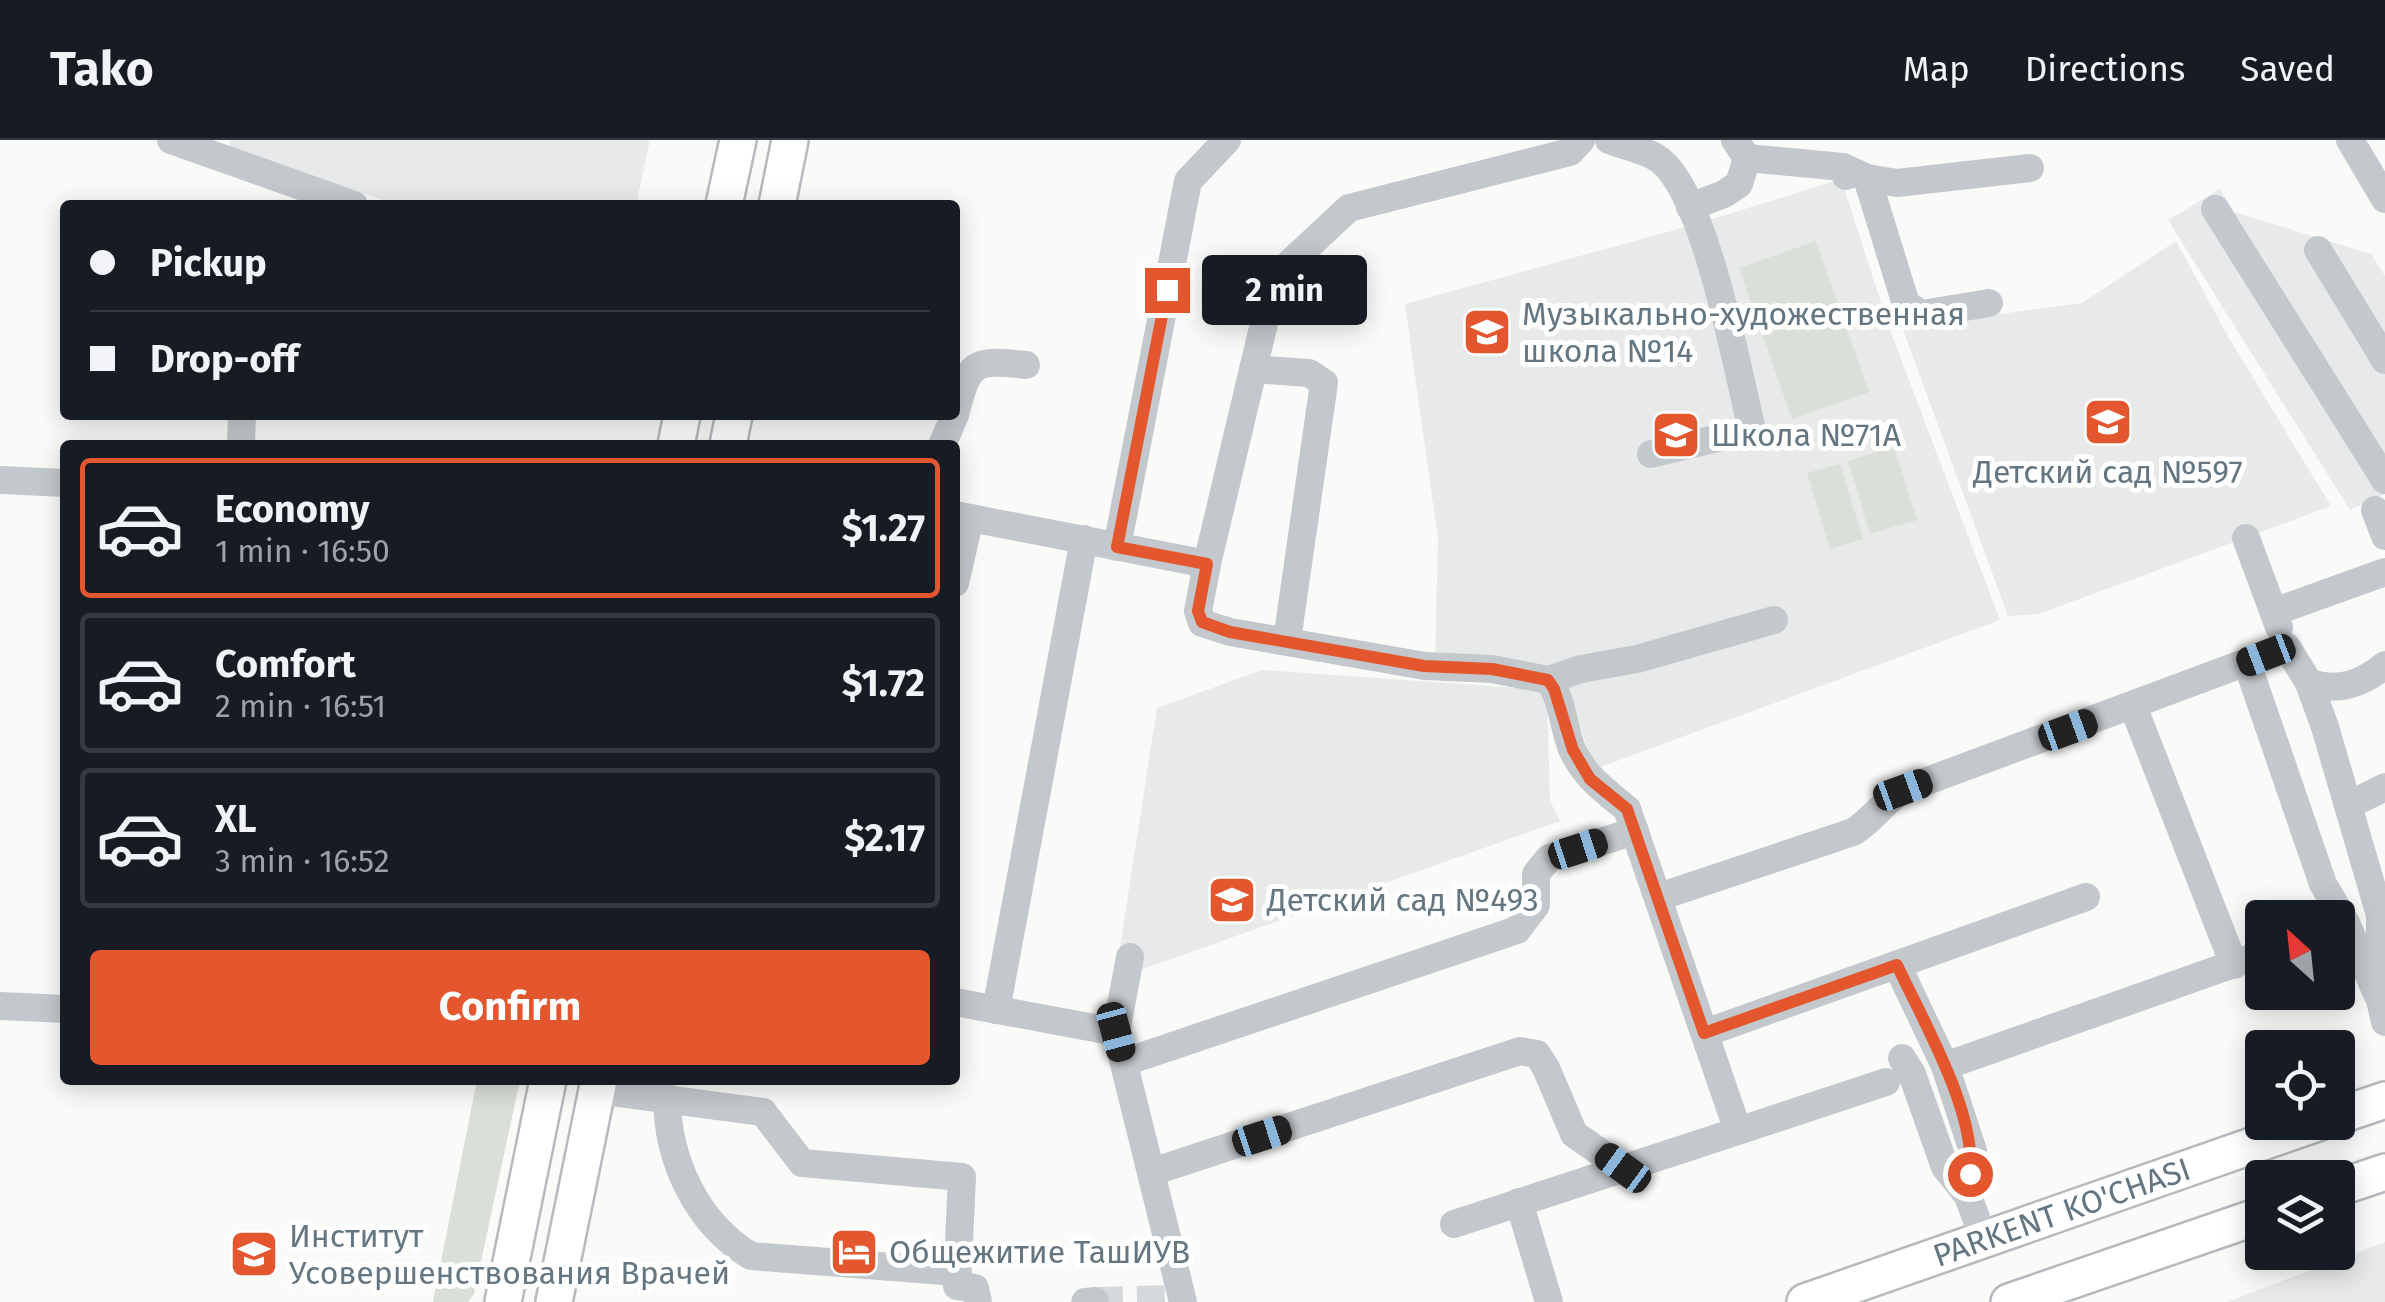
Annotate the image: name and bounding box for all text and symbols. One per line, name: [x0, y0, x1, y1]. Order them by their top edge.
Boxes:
text: Tako: [50, 40, 154, 98]
text: Map: [1903, 48, 1970, 90]
text: Directions: [2025, 48, 2185, 90]
text: Saved: [2240, 48, 2335, 90]
text: Pickup: [150, 240, 267, 286]
callout: 2 min: [1202, 255, 1367, 325]
route end: [1145, 268, 1190, 313]
text: 2 min: [1245, 271, 1324, 309]
place label: Музыкально-художественная школа №14: [1522, 295, 1965, 370]
school or university icon: Музыкально-художественная школа №14: [1461, 306, 1513, 358]
text: Drop-off: [150, 336, 298, 382]
school or university icon: Детский сад №597: [2082, 396, 2134, 448]
school or university icon: Школа №71А: [1650, 409, 1702, 461]
place label: Школа №71А: [1711, 416, 1902, 454]
place label: Детский сад №597: [1972, 453, 2243, 491]
icon: car: [95, 483, 185, 573]
text: Economy: [215, 486, 370, 532]
text: $1.27: [842, 505, 925, 551]
text: 1 min · 16:50: [215, 532, 390, 570]
car: [2233, 630, 2299, 680]
icon: car: [95, 638, 185, 728]
text: Comfort: [215, 641, 356, 687]
text: $1.72: [842, 660, 925, 706]
text: 2 min · 16:51: [215, 687, 386, 725]
car: [2035, 706, 2101, 754]
car: [1870, 766, 1936, 814]
icon: car: [95, 793, 185, 883]
text: XL: [215, 796, 257, 842]
text: $2.17: [844, 815, 925, 861]
car: [1545, 825, 1611, 873]
text: 3 min · 16:52: [215, 842, 390, 880]
school or university icon: Детский сад №493: [1206, 874, 1258, 926]
place label: Детский сад №493: [1266, 881, 1539, 919]
north arrow: [2245, 900, 2355, 1010]
map controls: [2245, 900, 2355, 1270]
button: Confirm: [90, 950, 930, 1065]
car: [1094, 999, 1138, 1065]
button: locate: [2245, 1030, 2355, 1140]
car: [1229, 1112, 1295, 1160]
car: [1590, 1138, 1656, 1198]
street label: PARKENT KO'CHASI: [1928, 1150, 2195, 1275]
route start: [1948, 1152, 1993, 1197]
button: layers: [2245, 1160, 2355, 1270]
place label: Институт Усовершенствования Врачей: [289, 1217, 730, 1292]
hotel icon: Общежитие ТашИУВ: [828, 1226, 880, 1278]
school or university icon: Институт Усовершенствования Врачей: [228, 1228, 280, 1280]
place label: Общежитие ТашИУВ: [889, 1233, 1190, 1271]

